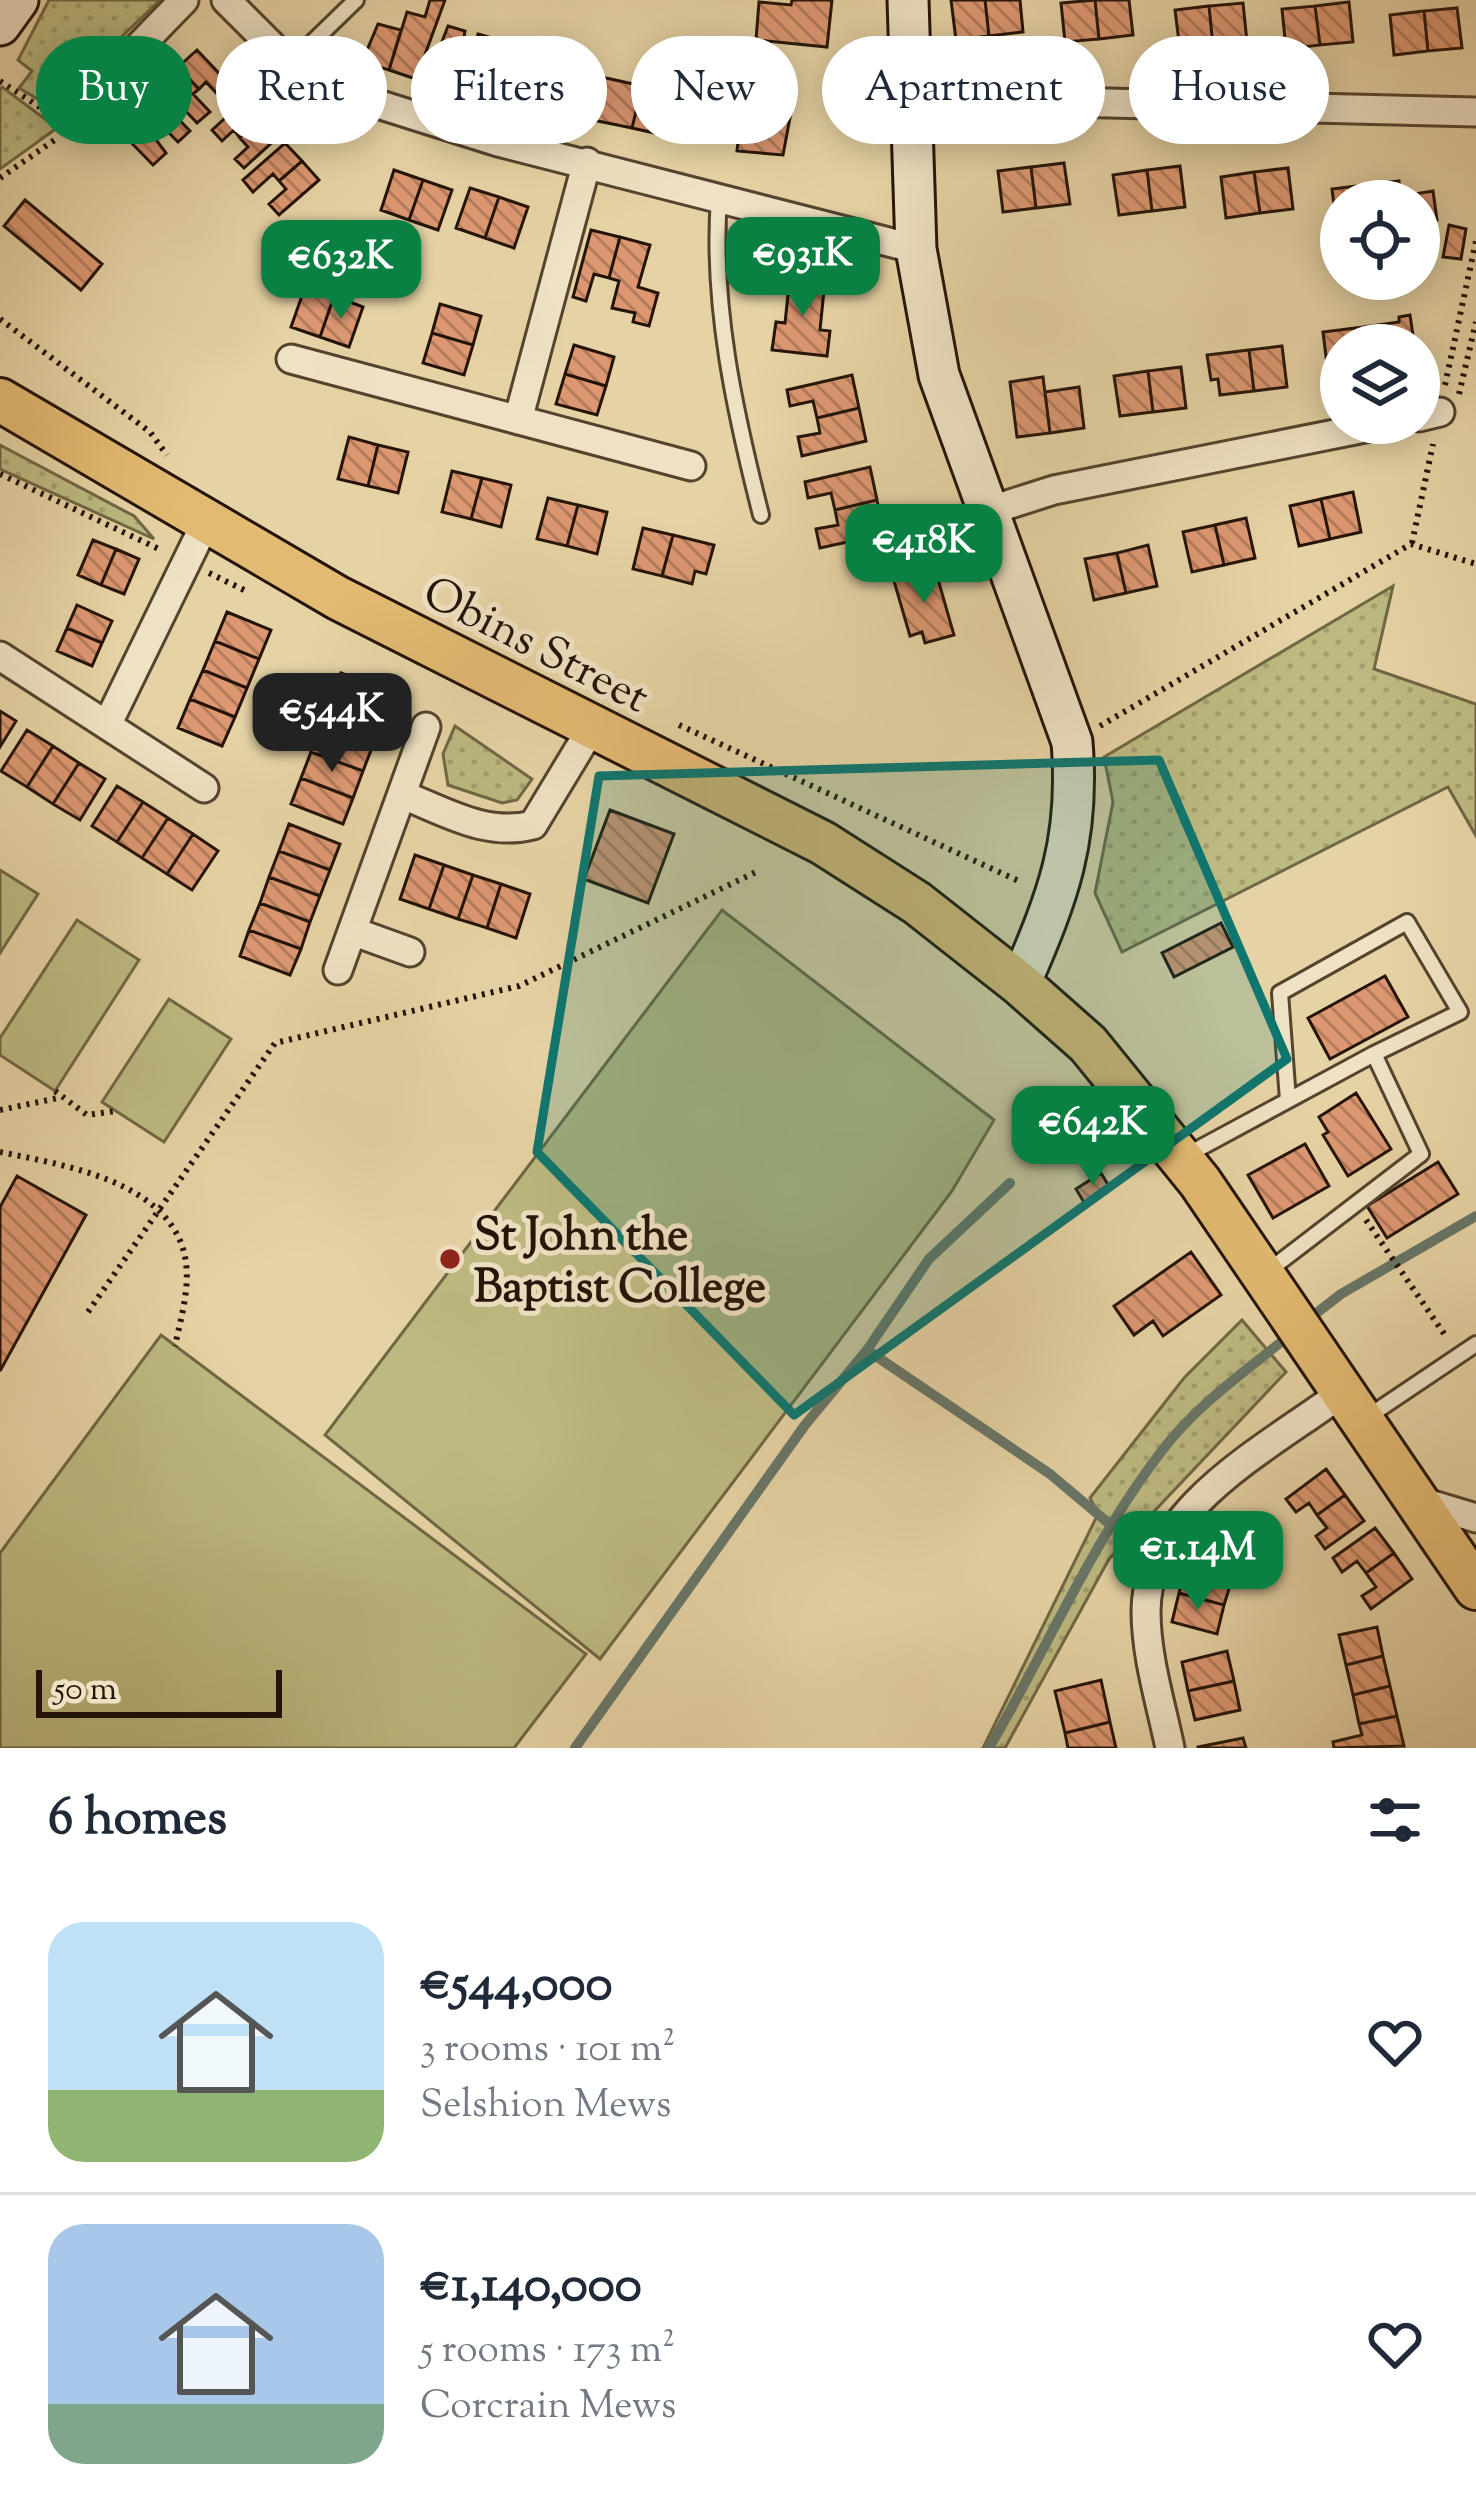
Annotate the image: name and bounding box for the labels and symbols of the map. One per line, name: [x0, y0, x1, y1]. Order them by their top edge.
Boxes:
pin: €931K: [719, 217, 887, 319]
pin: €632K: [257, 220, 425, 322]
pin: €418K: [840, 504, 1008, 606]
street label: Obins Street: [410, 563, 659, 733]
pin: €544K: [248, 673, 416, 775]
pin: €642K: [1009, 1086, 1177, 1188]
place label: St John the Baptist College: [474, 1206, 766, 1323]
marker: St John the Baptist College: [437, 1246, 463, 1272]
pin: €1.14M: [1100, 1511, 1296, 1613]
scale bar: [36, 1664, 282, 1717]

